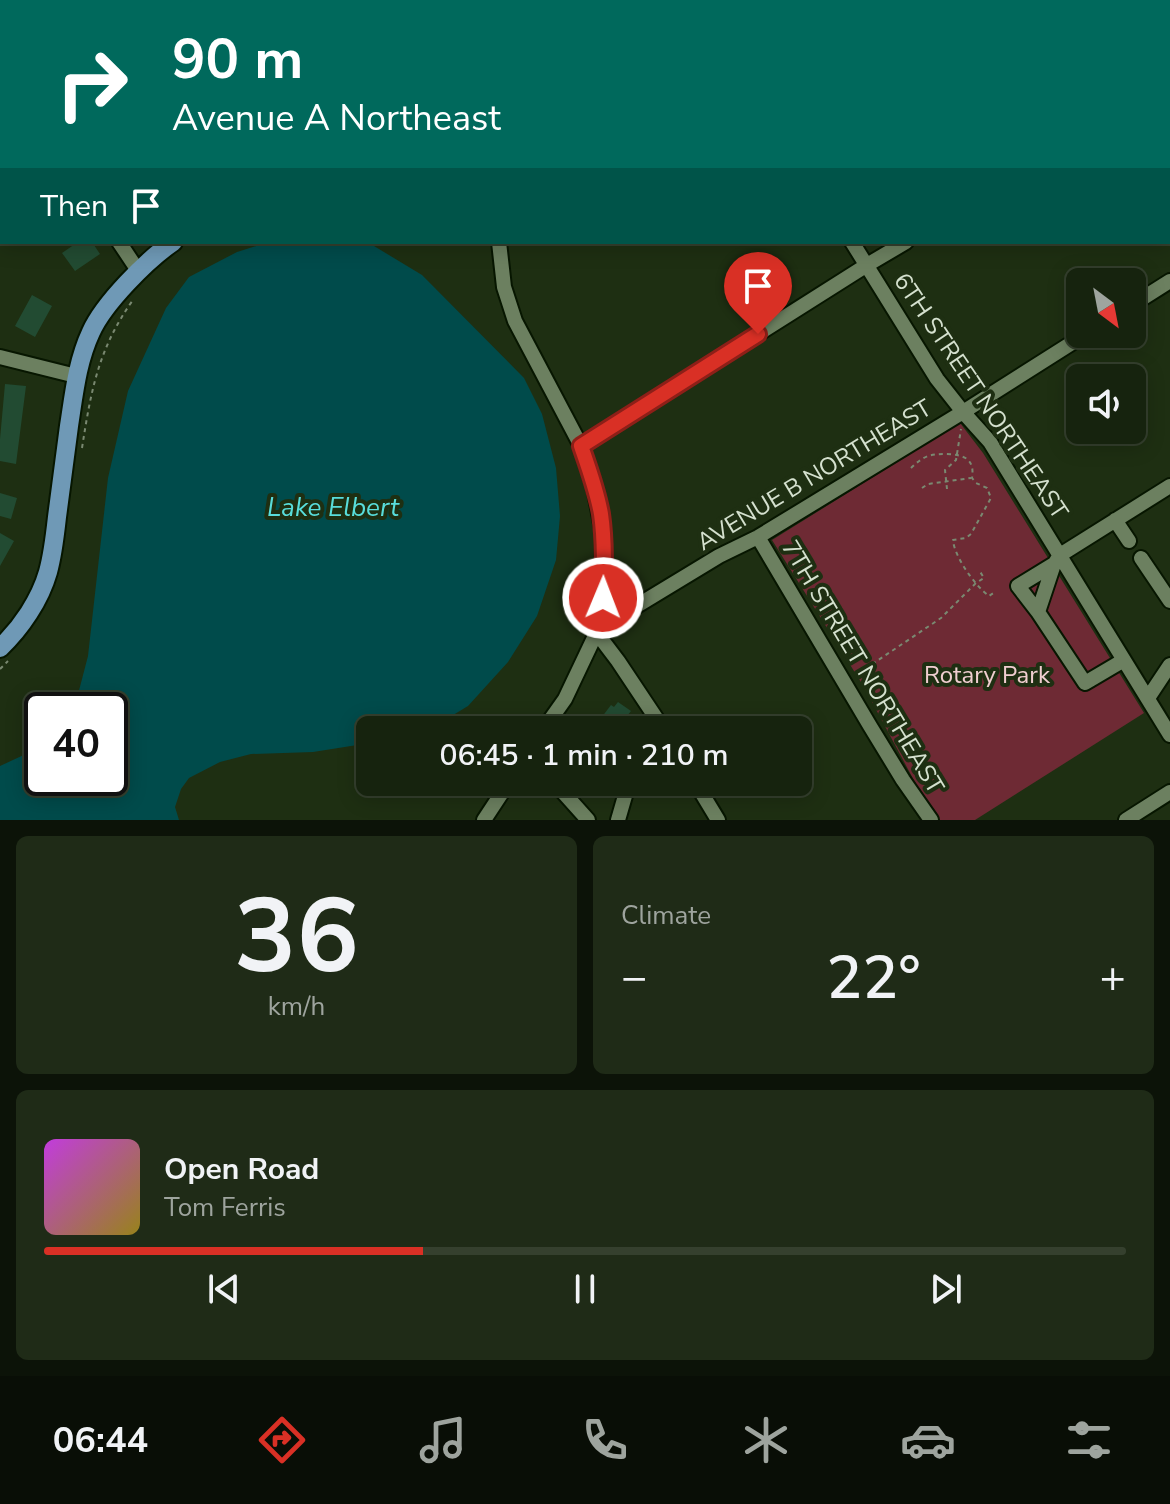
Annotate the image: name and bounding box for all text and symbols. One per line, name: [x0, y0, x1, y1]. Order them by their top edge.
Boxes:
text: 90 m: [172, 21, 303, 98]
icon: right: [40, 32, 144, 136]
text: Avenue A Northeast: [172, 94, 501, 143]
icon: arrive: [124, 184, 168, 228]
text: Then: [40, 186, 108, 227]
pin: [724, 252, 792, 334]
icon: arrive: [736, 264, 780, 308]
street label: 6TH STREET NORTHEAST: [886, 267, 1076, 526]
north arrow: [1066, 268, 1146, 348]
map controls: [1066, 268, 1146, 444]
button: sound: [1066, 364, 1146, 444]
street label: AVENUE B NORTHEAST: [691, 392, 938, 558]
water label: Lake Elbert: [267, 490, 400, 525]
street label: 7TH STREET NORTHEAST: [774, 534, 952, 800]
position arrow: [561, 556, 645, 640]
park label: Rotary Park: [924, 659, 1051, 691]
speed limit sign: 40: [24, 692, 128, 796]
text: 06:45 · 1 min · 210 m: [439, 735, 729, 776]
text: 36: [234, 866, 359, 1008]
text: Climate: [621, 898, 711, 933]
text: 22°: [826, 937, 921, 1019]
text: −: [621, 948, 647, 1008]
text: +: [1100, 948, 1126, 1008]
text: km/h: [268, 989, 325, 1024]
text: Open Road: [164, 1149, 319, 1190]
text: Tom Ferris: [164, 1190, 286, 1225]
icon: previous: [202, 1267, 246, 1311]
icon: pause: [563, 1267, 607, 1311]
icon: next: [924, 1267, 968, 1311]
icon: directions: [254, 1412, 310, 1468]
icon: music: [415, 1412, 471, 1468]
icon: phone: [577, 1412, 633, 1468]
icon: climate: [738, 1412, 794, 1468]
icon: car: [900, 1412, 956, 1468]
icon: filters: [1061, 1412, 1117, 1468]
text: 06:44: [53, 1416, 148, 1465]

